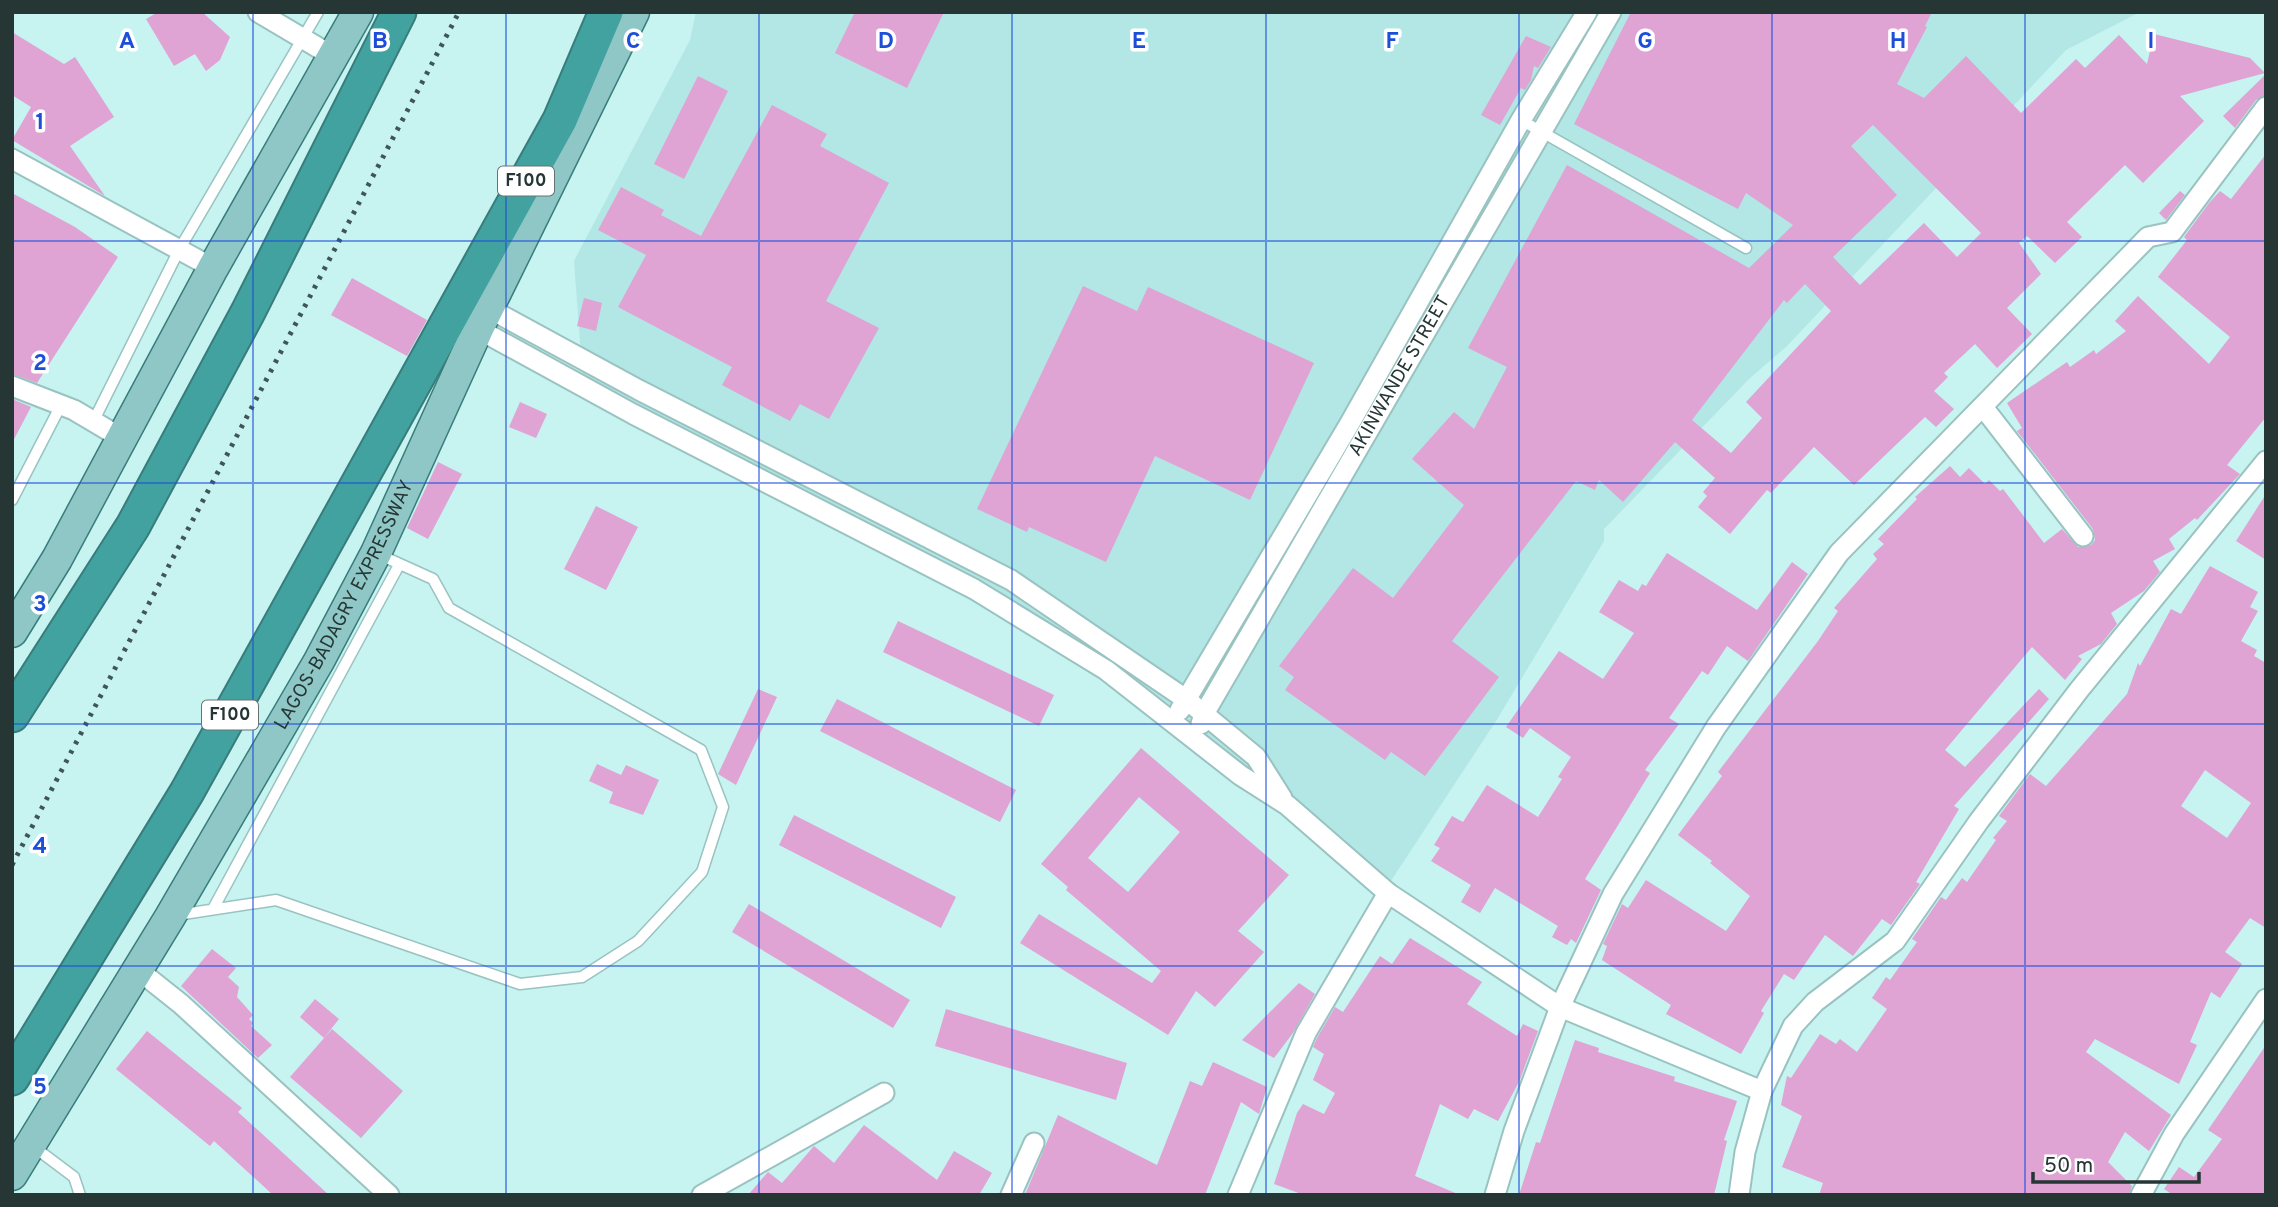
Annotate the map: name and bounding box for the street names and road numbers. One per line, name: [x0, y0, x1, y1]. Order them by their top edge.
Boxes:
road number: F100: [498, 166, 554, 196]
street label: AKINWANDE STREET: [1344, 291, 1456, 461]
street label: LAGOS-BADAGRY EXPRESSWAY: [270, 477, 419, 734]
road number: F100: [202, 700, 258, 730]

